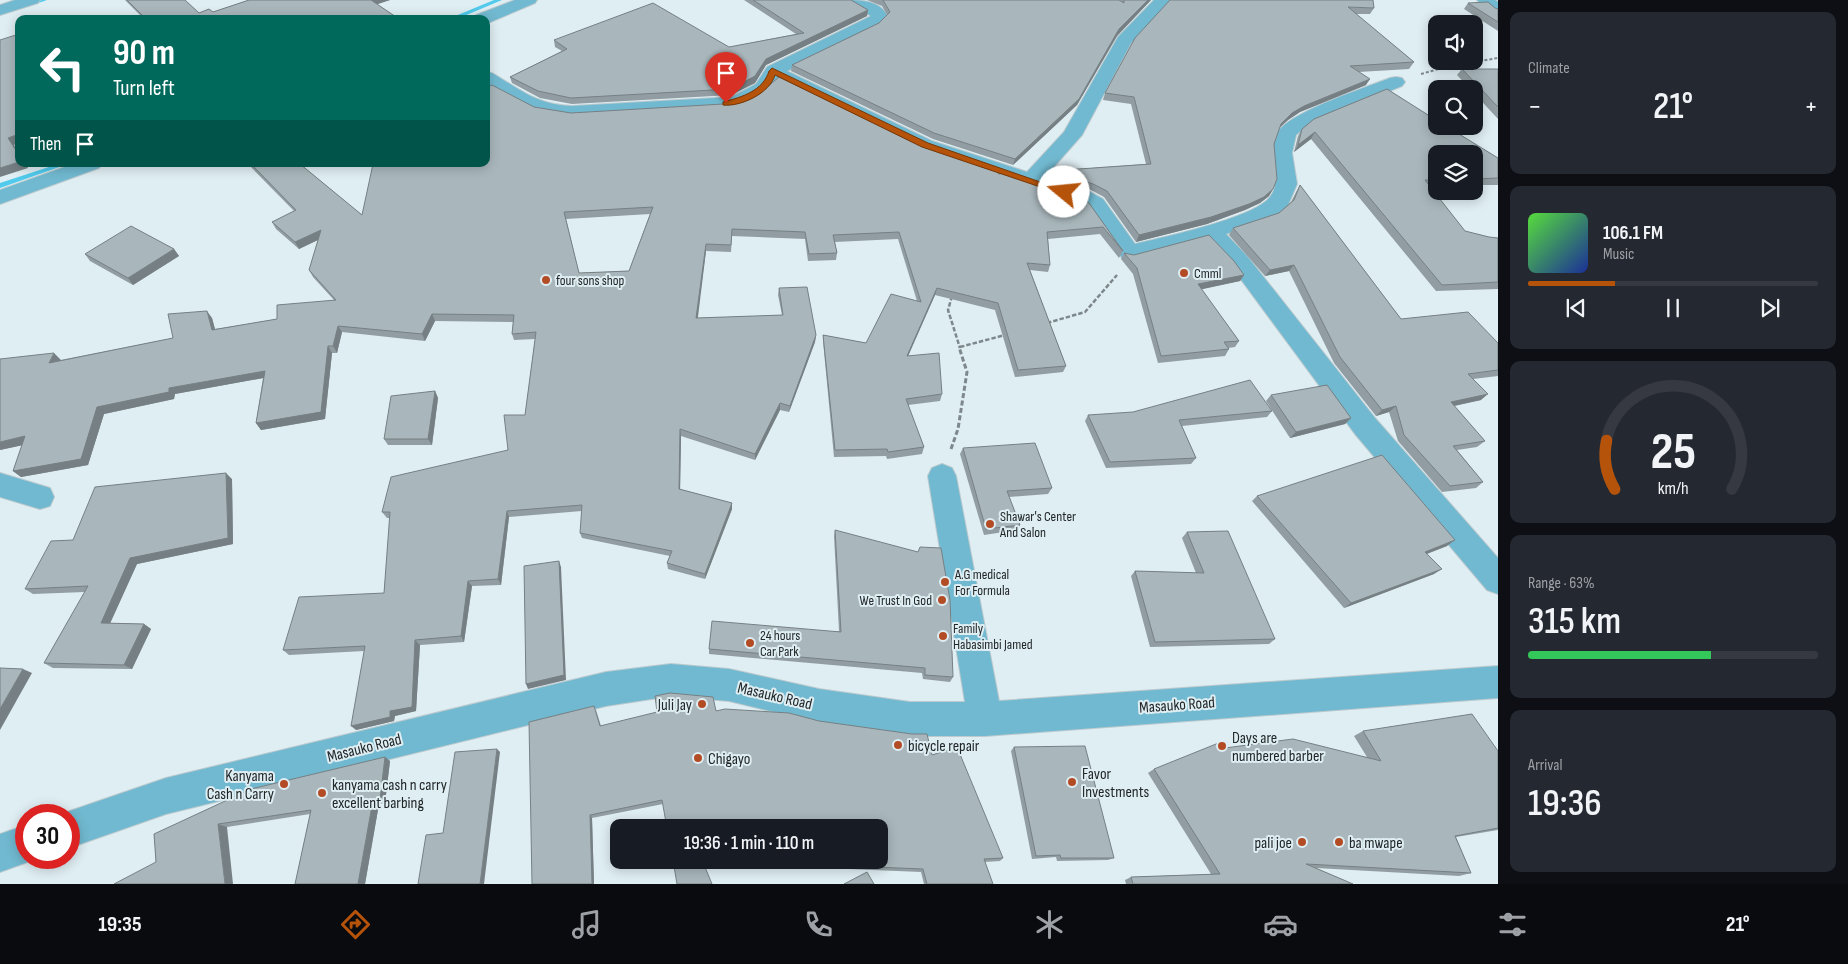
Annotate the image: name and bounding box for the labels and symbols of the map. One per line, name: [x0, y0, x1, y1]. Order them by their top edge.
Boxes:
pin: [705, 52, 747, 103]
position arrow: [1037, 165, 1089, 217]
place label: Cmml: [1194, 265, 1221, 282]
marker: Cmml: [1178, 267, 1190, 279]
place label: four sons shop: [556, 272, 625, 289]
marker: four sons shop: [540, 274, 552, 286]
place label: Shawar's Center And Salon: [999, 508, 1076, 541]
marker: Shawar's Center And Salon: [984, 518, 996, 530]
place label: A.G medical For Formula: [954, 566, 1010, 599]
marker: A.G medical For Formula: [939, 576, 951, 588]
place label: We Trust In God: [860, 592, 932, 609]
marker: We Trust In God: [936, 594, 948, 606]
place label: Family Habasimbi Jamed: [953, 620, 1033, 653]
place label: 24 hours Car Park: [760, 627, 800, 660]
marker: Family Habasimbi Jamed: [937, 630, 949, 642]
marker: 24 hours Car Park: [744, 637, 756, 649]
street label: Masauko Road: [736, 679, 814, 714]
street label: Masauko Road: [1139, 693, 1216, 718]
place label: Juli Jay: [657, 696, 692, 715]
marker: Juli Jay: [696, 698, 708, 710]
place label: Days are numbered barber: [1232, 729, 1324, 766]
street label: Masauko Road: [325, 730, 403, 767]
place label: bicycle repair: [908, 737, 980, 756]
marker: bicycle repair: [892, 739, 904, 751]
marker: Days are numbered barber: [1216, 740, 1228, 752]
place label: Chigayo: [708, 750, 751, 769]
marker: Chigayo: [692, 752, 704, 764]
place label: Favor Investments: [1082, 765, 1150, 802]
place label: Kanyama Cash n Carry: [207, 767, 274, 804]
place label: kanyama cash n carry excellent barbing: [332, 776, 447, 813]
marker: Favor Investments: [1066, 776, 1078, 788]
marker: Kanyama Cash n Carry: [278, 778, 290, 790]
marker: kanyama cash n carry excellent barbing: [316, 787, 328, 799]
speed limit sign: 30: [15, 804, 80, 869]
place label: pali joe: [1254, 834, 1292, 853]
place label: ba mwape: [1349, 834, 1403, 853]
marker: pali joe: [1296, 836, 1308, 848]
marker: ba mwape: [1333, 836, 1345, 848]

